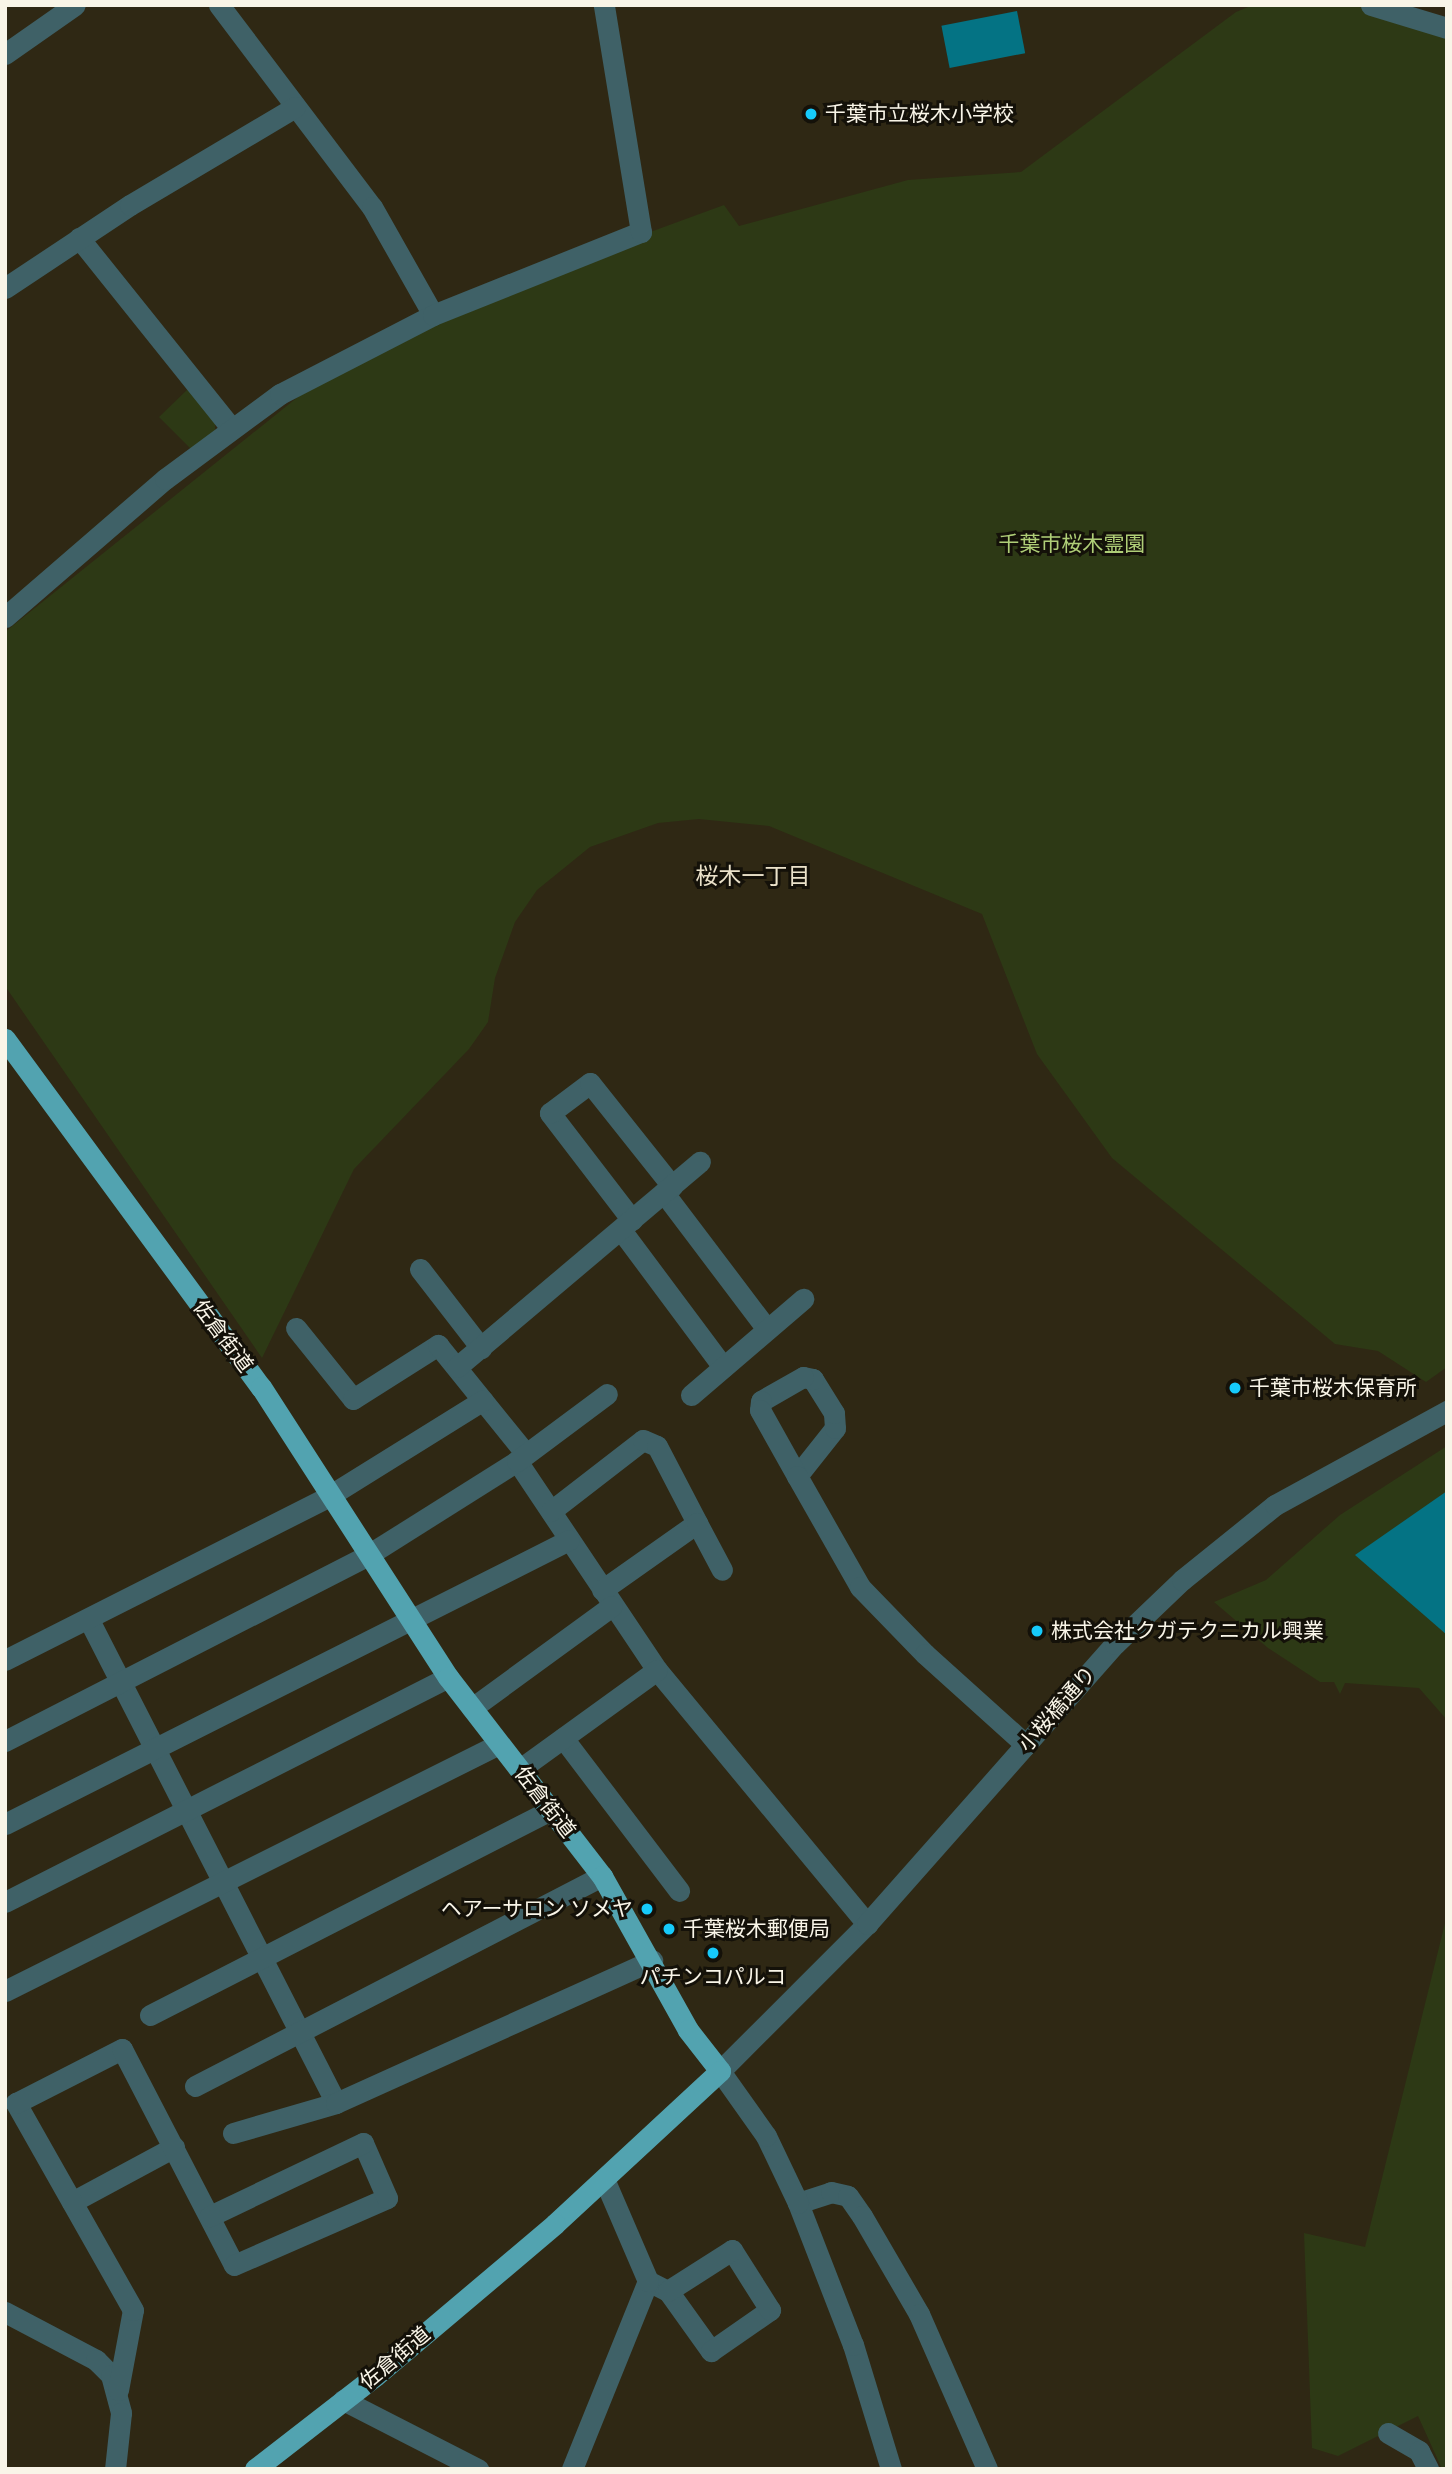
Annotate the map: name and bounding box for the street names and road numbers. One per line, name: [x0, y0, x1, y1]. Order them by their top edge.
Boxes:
street label: 佐倉街道: [188, 1295, 258, 1377]
street label: 小桜橋通り: [1013, 1661, 1101, 1757]
street label: 佐倉街道: [509, 1761, 581, 1843]
street label: 佐倉街道: [355, 2321, 435, 2395]

